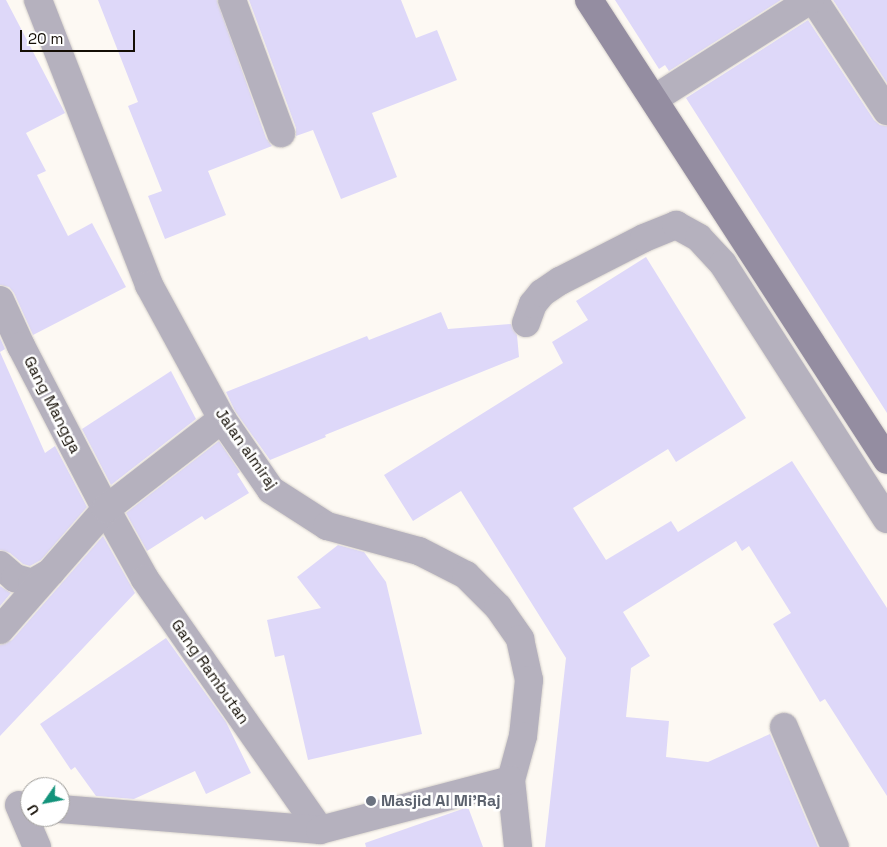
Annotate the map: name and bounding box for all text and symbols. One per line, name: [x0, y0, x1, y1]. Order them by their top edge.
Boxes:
scale bar: [22, 20, 138, 52]
text: 20 m: [28, 29, 63, 48]
street label: Gang Mangga: [19, 353, 85, 457]
street label: Jalan almiraj: [211, 405, 281, 493]
street label: Gang Rambutan: [167, 616, 253, 728]
north arrow: [20, 777, 70, 827]
place label: Masjid Al Mi'Raj: [381, 791, 501, 811]
marker: Masjid Al Mi'Raj: [365, 795, 377, 807]
text: U: [23, 801, 43, 818]

